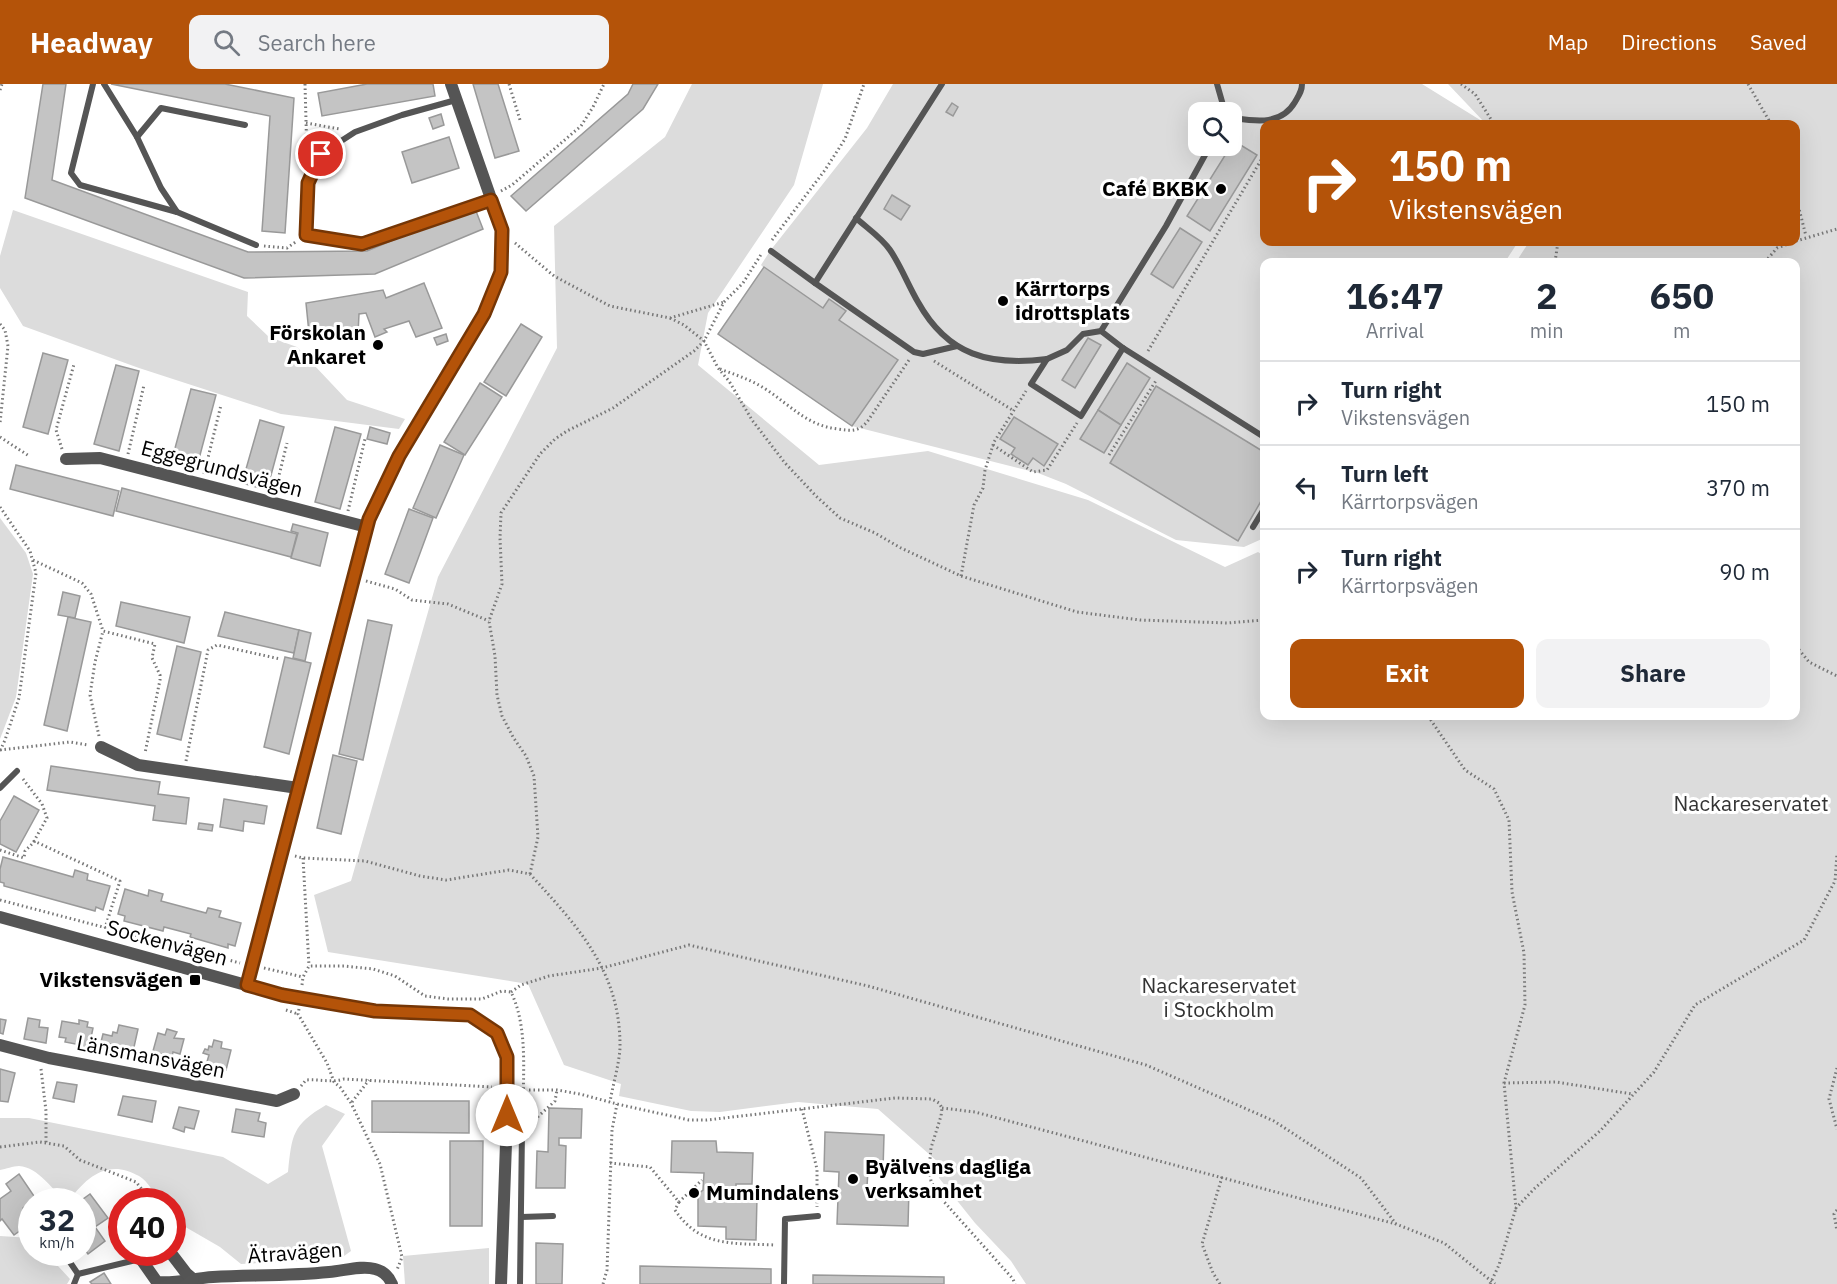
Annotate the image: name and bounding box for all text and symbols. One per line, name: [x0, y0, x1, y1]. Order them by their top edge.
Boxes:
search box: [189, 15, 609, 69]
text: Headway: [30, 24, 153, 61]
icon: search: [210, 26, 243, 59]
text: Search here: [258, 28, 376, 57]
text: Map: [1548, 28, 1588, 56]
text: Directions: [1621, 28, 1717, 56]
text: Saved: [1750, 28, 1807, 56]
map controls: [1188, 102, 1242, 156]
button: search: [1188, 102, 1242, 156]
pin: [295, 128, 346, 179]
icon: arrive: [304, 137, 337, 170]
text: 150 m: [1389, 138, 1512, 193]
icon: right: [1290, 144, 1368, 222]
place label: Café BKBK: [1102, 174, 1209, 202]
marker: Café BKBK: [1214, 182, 1228, 196]
text: Vikstensvägen: [1389, 191, 1563, 226]
text: 16:47: [1346, 272, 1444, 319]
text: 2: [1536, 272, 1558, 319]
text: 650: [1649, 272, 1714, 319]
place label: Kärrtorps idrottsplats: [1015, 274, 1130, 326]
marker: Kärrtorps idrottsplats: [996, 294, 1010, 308]
text: Arrival: [1366, 317, 1424, 344]
text: min: [1530, 317, 1564, 344]
text: m: [1673, 317, 1691, 344]
place label: Förskolan Ankaret: [269, 318, 366, 370]
marker: Förskolan Ankaret: [371, 338, 385, 352]
text: Turn right: [1341, 375, 1442, 404]
icon: right: [1290, 387, 1323, 420]
text: 150 m: [1706, 389, 1770, 418]
text: Vikstensvägen: [1341, 404, 1470, 431]
street label: Eggegrundsvägen: [138, 433, 306, 503]
text: Turn left: [1341, 459, 1429, 488]
icon: left: [1290, 471, 1323, 504]
text: 370 m: [1706, 473, 1770, 502]
text: Kärrtorpsvägen: [1341, 488, 1479, 515]
text: Turn right: [1341, 543, 1442, 572]
icon: right: [1290, 555, 1323, 588]
text: 90 m: [1719, 557, 1770, 586]
text: Kärrtorpsvägen: [1341, 572, 1479, 599]
button: Exit: [1290, 639, 1524, 708]
button: Share: [1536, 639, 1770, 708]
park label: Nackareservatet: [1673, 789, 1829, 817]
street label: Sockenvägen: [104, 912, 231, 972]
place label: Vikstensvägen: [40, 965, 183, 993]
park label: Nackareservatet i Stockholm: [1141, 971, 1297, 1023]
marker: Vikstensvägen: [188, 973, 202, 987]
street label: Länsmansvägen: [74, 1028, 228, 1084]
position arrow: [475, 1083, 539, 1147]
place label: Byälvens dagliga verksamhet: [865, 1152, 1031, 1204]
marker: Byälvens dagliga verksamhet: [846, 1172, 860, 1186]
place label: Mumindalens: [706, 1178, 839, 1206]
marker: Mumindalens: [687, 1186, 701, 1200]
speed limit sign: 40: [108, 1188, 186, 1266]
text: 32: [39, 1200, 75, 1239]
text: km/h: [39, 1233, 75, 1252]
street label: Ätravägen: [246, 1235, 343, 1269]

